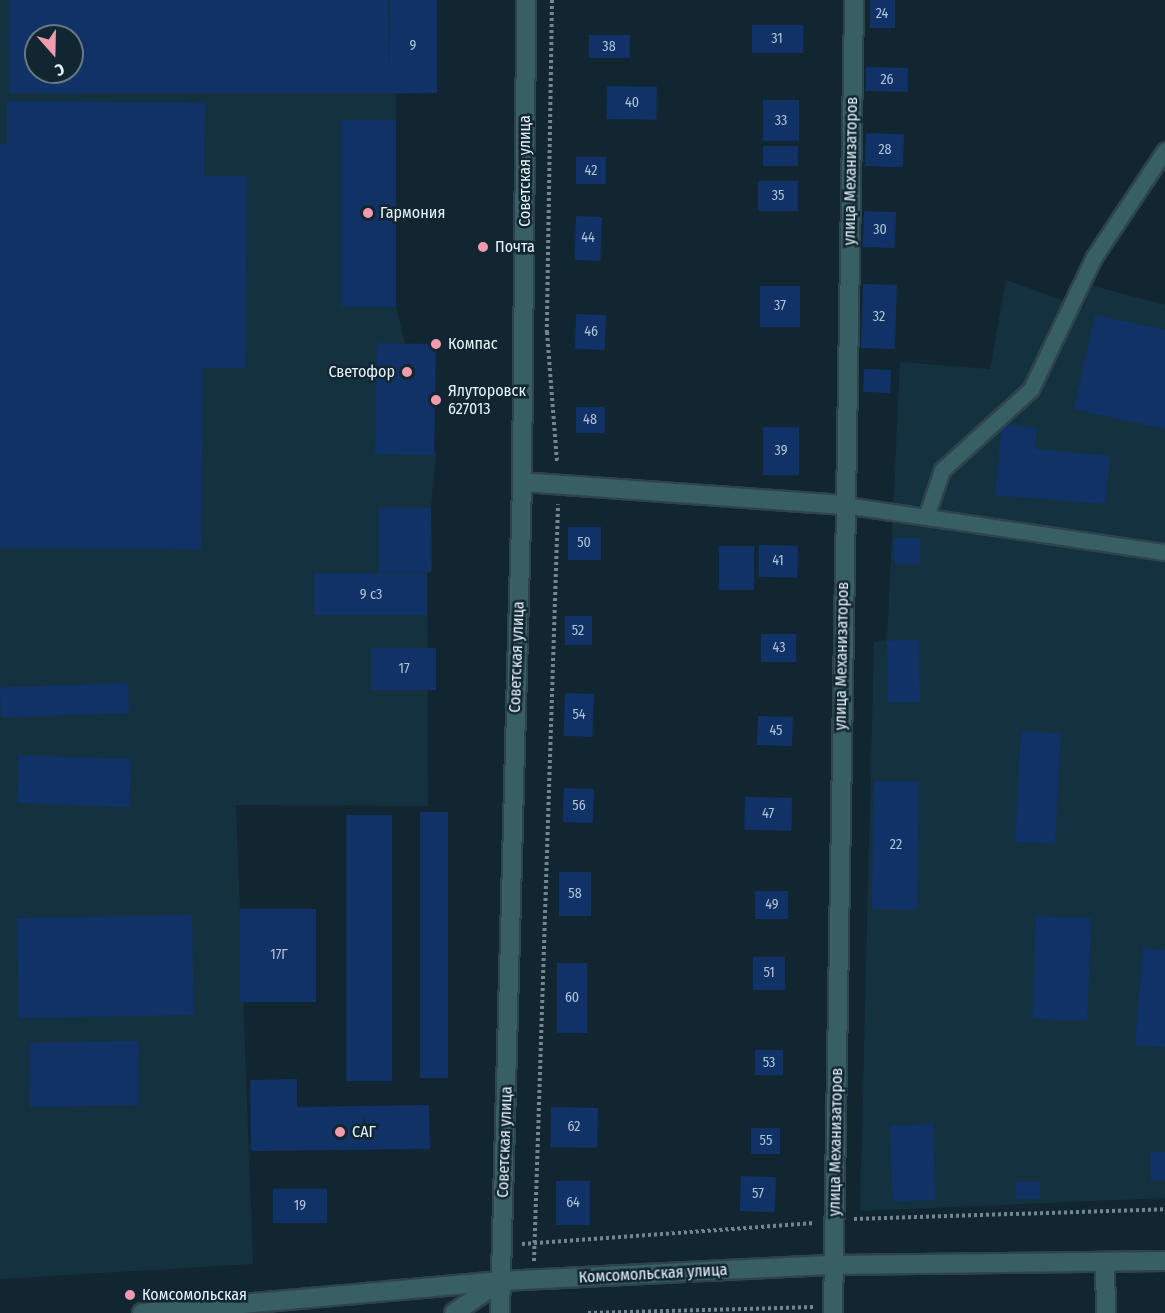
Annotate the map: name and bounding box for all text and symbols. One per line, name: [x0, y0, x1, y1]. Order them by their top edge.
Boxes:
house number: 24: [876, 6, 888, 22]
north arrow: [24, 24, 84, 84]
house number: 31: [771, 31, 783, 47]
house number: 9: [410, 38, 416, 54]
house number: 38: [602, 39, 616, 55]
text: С: [52, 59, 67, 80]
house number: 26: [880, 72, 894, 88]
house number: 40: [625, 95, 639, 111]
street label: улица Механизаторов: [840, 97, 862, 245]
house number: 33: [775, 113, 787, 129]
street label: Советская улица: [515, 115, 535, 227]
house number: 28: [878, 142, 892, 158]
house number: 42: [585, 163, 597, 179]
house number: 35: [772, 188, 784, 204]
place label: Гармония: [380, 203, 445, 223]
marker: Гармония: [361, 206, 375, 220]
house number: 30: [873, 222, 887, 238]
house number: 44: [581, 230, 595, 246]
place label: Почта: [495, 237, 535, 257]
marker: Почта: [476, 240, 490, 254]
house number: 37: [774, 298, 786, 314]
house number: 32: [873, 309, 885, 325]
house number: 46: [584, 324, 598, 340]
place label: Компас: [448, 334, 498, 354]
marker: Компас: [429, 337, 443, 351]
place label: Светофор: [328, 362, 395, 382]
marker: Светофор: [400, 365, 414, 379]
place label: Ялуторовск 627013: [448, 381, 526, 419]
marker: Ялуторовск 627013: [429, 393, 443, 407]
house number: 48: [583, 412, 597, 428]
house number: 39: [775, 443, 787, 459]
house number: 50: [577, 535, 591, 551]
house number: 41: [772, 553, 784, 569]
street label: улица Механизаторов: [831, 582, 853, 730]
house number: 9 с3: [360, 587, 382, 603]
street label: Советская улица: [505, 601, 529, 713]
house number: 52: [572, 623, 584, 639]
house number: 43: [773, 640, 785, 656]
house number: 17: [398, 661, 410, 677]
house number: 54: [572, 707, 586, 723]
house number: 45: [769, 723, 783, 739]
house number: 56: [572, 798, 586, 814]
house number: 47: [762, 806, 774, 822]
house number: 22: [890, 837, 902, 853]
house number: 58: [568, 886, 582, 902]
house number: 49: [765, 897, 779, 913]
house number: 17Г: [270, 947, 288, 963]
house number: 51: [763, 965, 775, 981]
house number: 60: [565, 990, 579, 1006]
house number: 53: [763, 1055, 775, 1071]
street label: улица Механизаторов: [825, 1068, 847, 1216]
street label: Советская улица: [493, 1086, 517, 1198]
house number: 62: [568, 1119, 580, 1135]
place label: САГ: [352, 1122, 376, 1142]
marker: САГ: [333, 1125, 347, 1139]
house number: 55: [760, 1133, 772, 1149]
house number: 57: [752, 1186, 764, 1202]
house number: 64: [566, 1195, 580, 1211]
house number: 19: [294, 1198, 306, 1214]
street label: Комсомольская улица: [578, 1261, 728, 1287]
place label: Комсомольская: [142, 1285, 247, 1305]
marker: Комсомольская: [123, 1288, 137, 1302]

